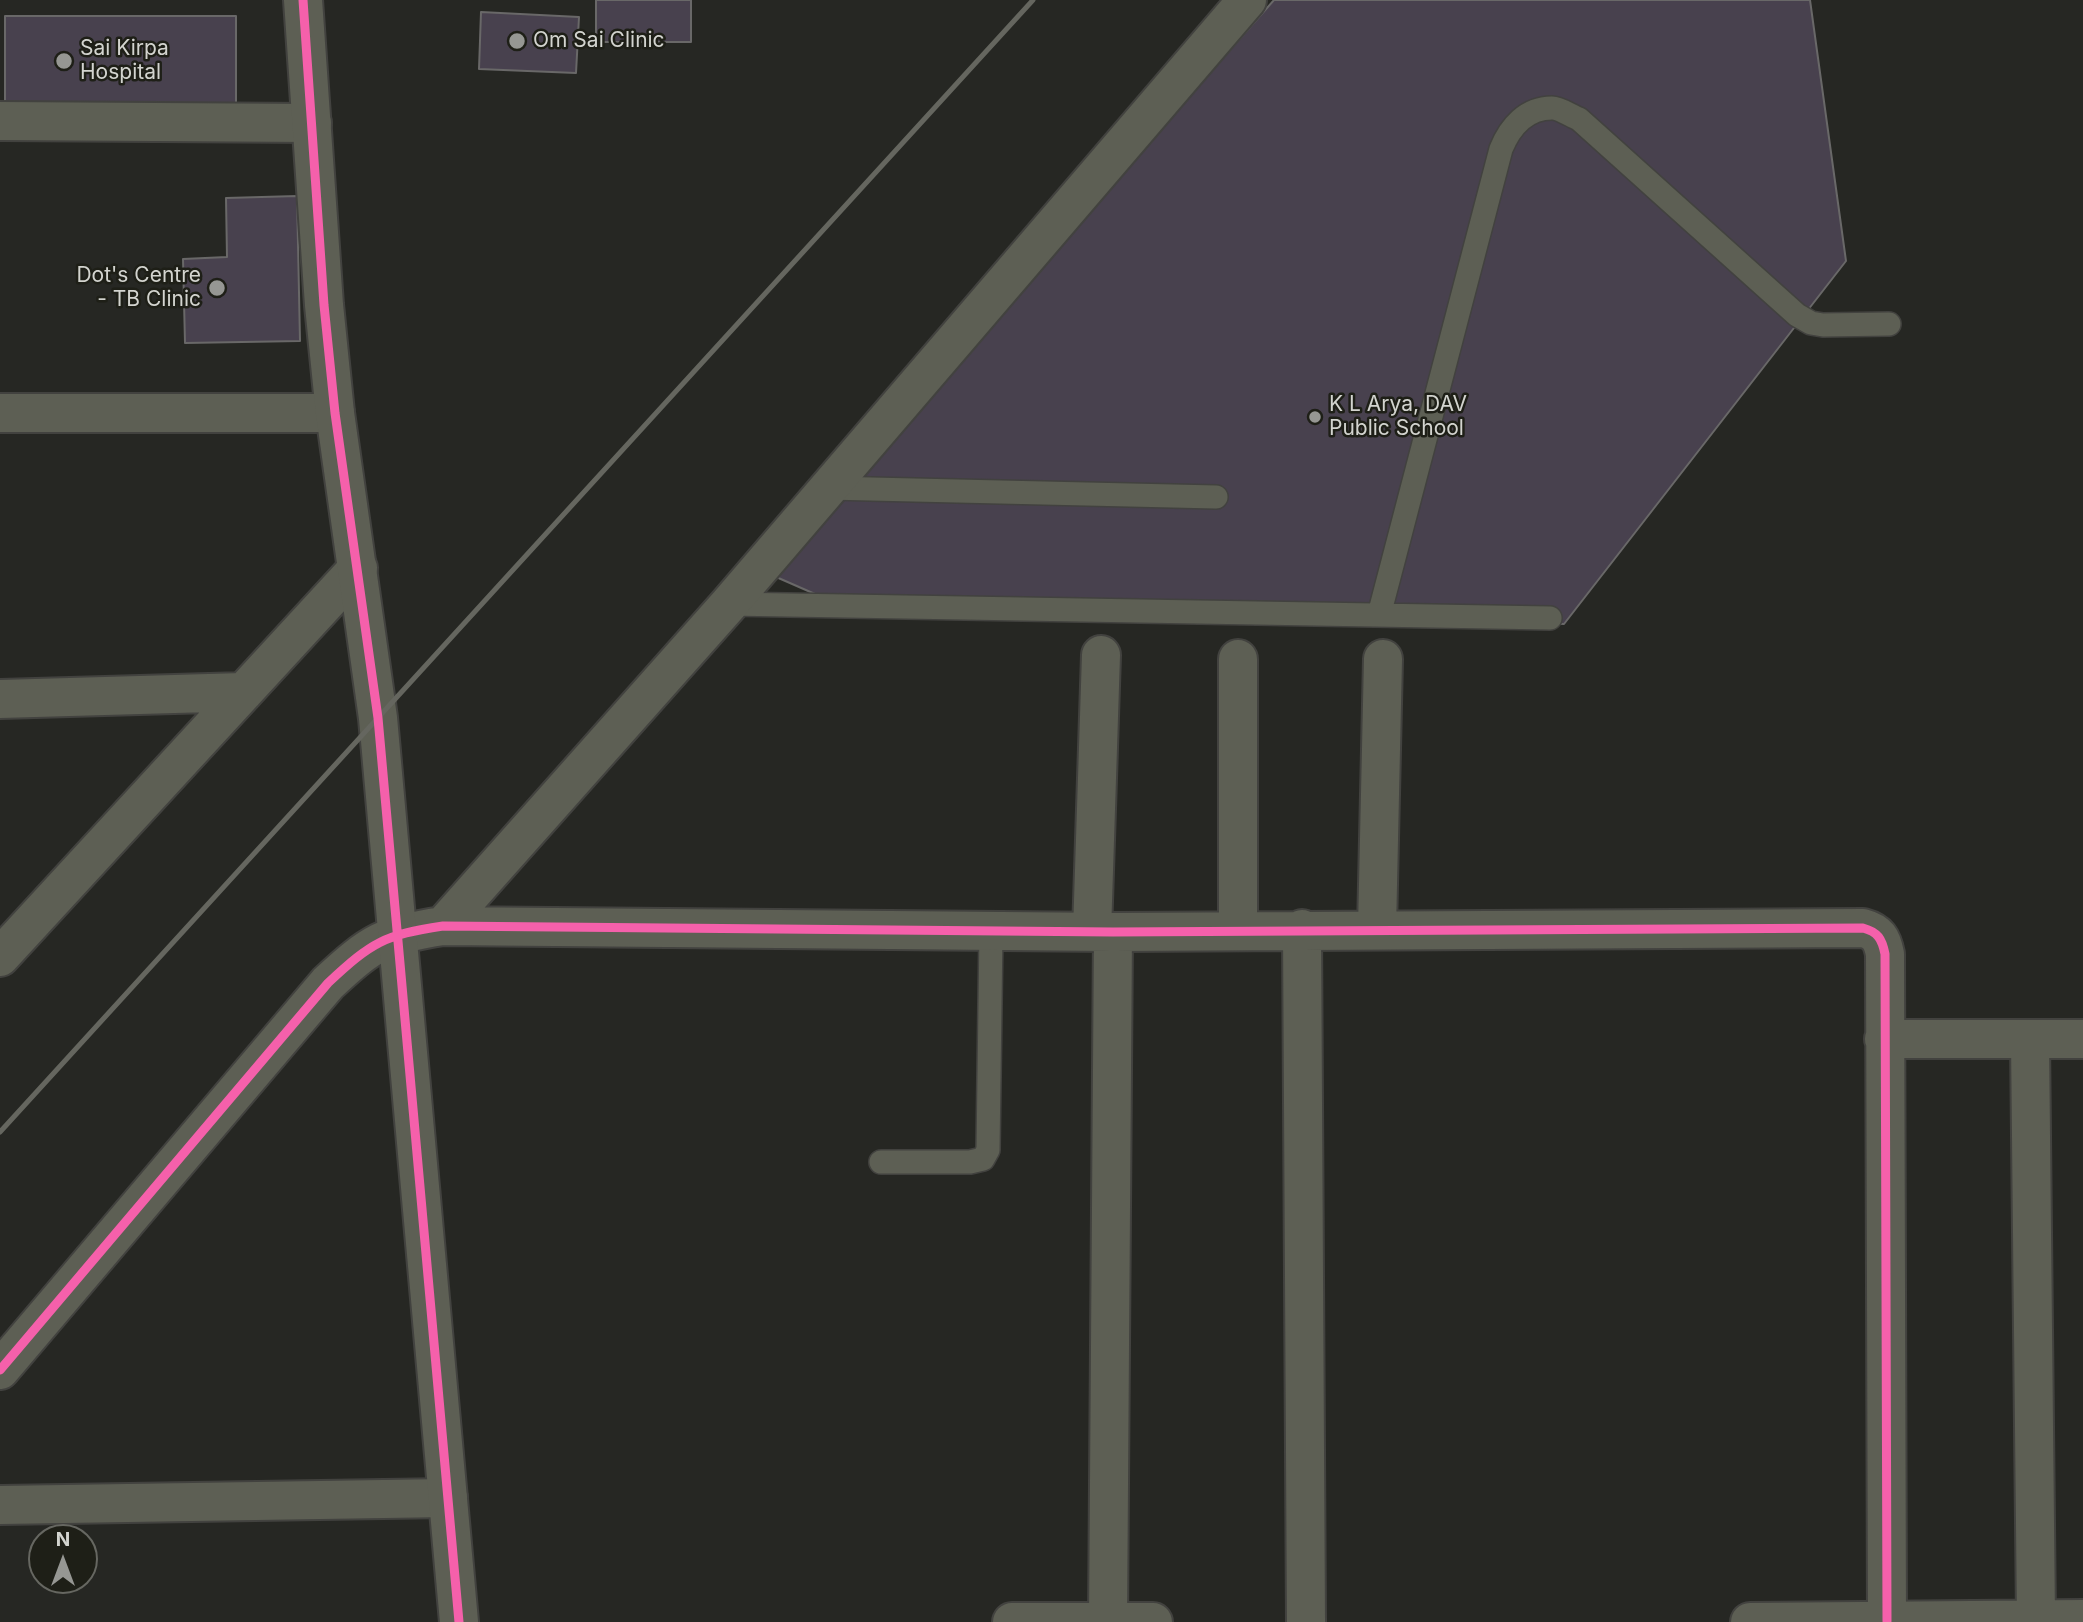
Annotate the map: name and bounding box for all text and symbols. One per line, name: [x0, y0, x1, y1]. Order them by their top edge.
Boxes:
place label: Om Sai Clinic: [533, 28, 665, 54]
marker: Om Sai Clinic: [507, 31, 527, 51]
place label: Sai Kirpa Hospital: [80, 36, 169, 86]
marker: Sai Kirpa Hospital: [54, 51, 74, 71]
place label: Dot's Centre - TB Clinic: [76, 263, 201, 313]
marker: Dot's Centre - TB Clinic: [207, 278, 227, 298]
place label: K L Arya, DAV Public School: [1329, 392, 1467, 442]
marker: K L Arya, DAV Public School: [1307, 409, 1323, 425]
north arrow: [28, 1524, 98, 1594]
text: N: [56, 1528, 70, 1551]

